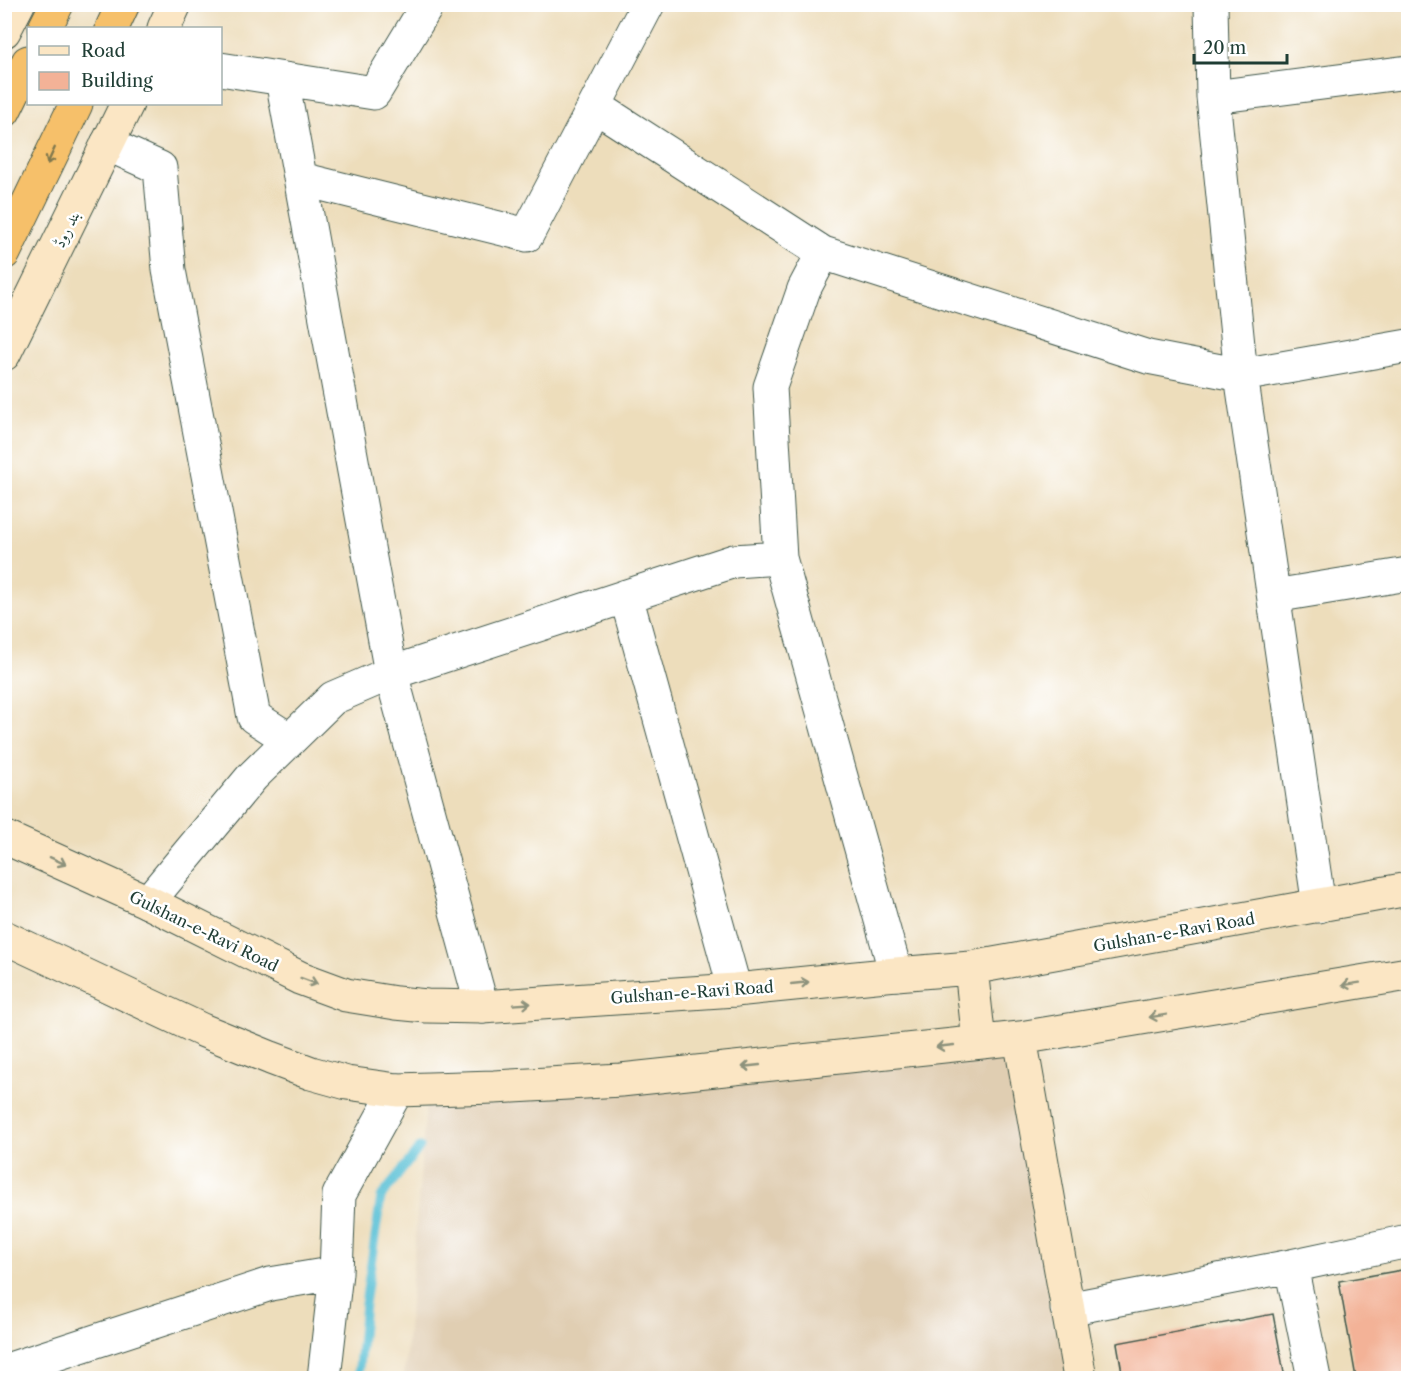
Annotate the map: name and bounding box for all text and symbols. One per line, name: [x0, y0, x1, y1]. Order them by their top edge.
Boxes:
legend: [27, 27, 222, 105]
scale bar: [1194, 27, 1287, 65]
text: 20 m: [1203, 37, 1247, 59]
text: Road: [81, 40, 126, 62]
text: Building: [81, 70, 153, 92]
one-way arrow: [44, 147, 56, 165]
street label: بند روڈ: [49, 207, 84, 251]
one-way arrow: [48, 856, 66, 868]
street label: Gulshan-e-Ravi Road: [126, 886, 282, 976]
street label: Gulshan-e-Ravi Road: [1092, 908, 1256, 956]
street label: Gulshan-e-Ravi Road: [610, 976, 774, 1008]
one-way arrow: [300, 977, 318, 988]
one-way arrow: [790, 977, 810, 988]
one-way arrow: [1341, 978, 1361, 989]
one-way arrow: [512, 999, 532, 1010]
one-way arrow: [1149, 1010, 1169, 1021]
one-way arrow: [935, 1041, 955, 1052]
one-way arrow: [741, 1061, 761, 1072]

